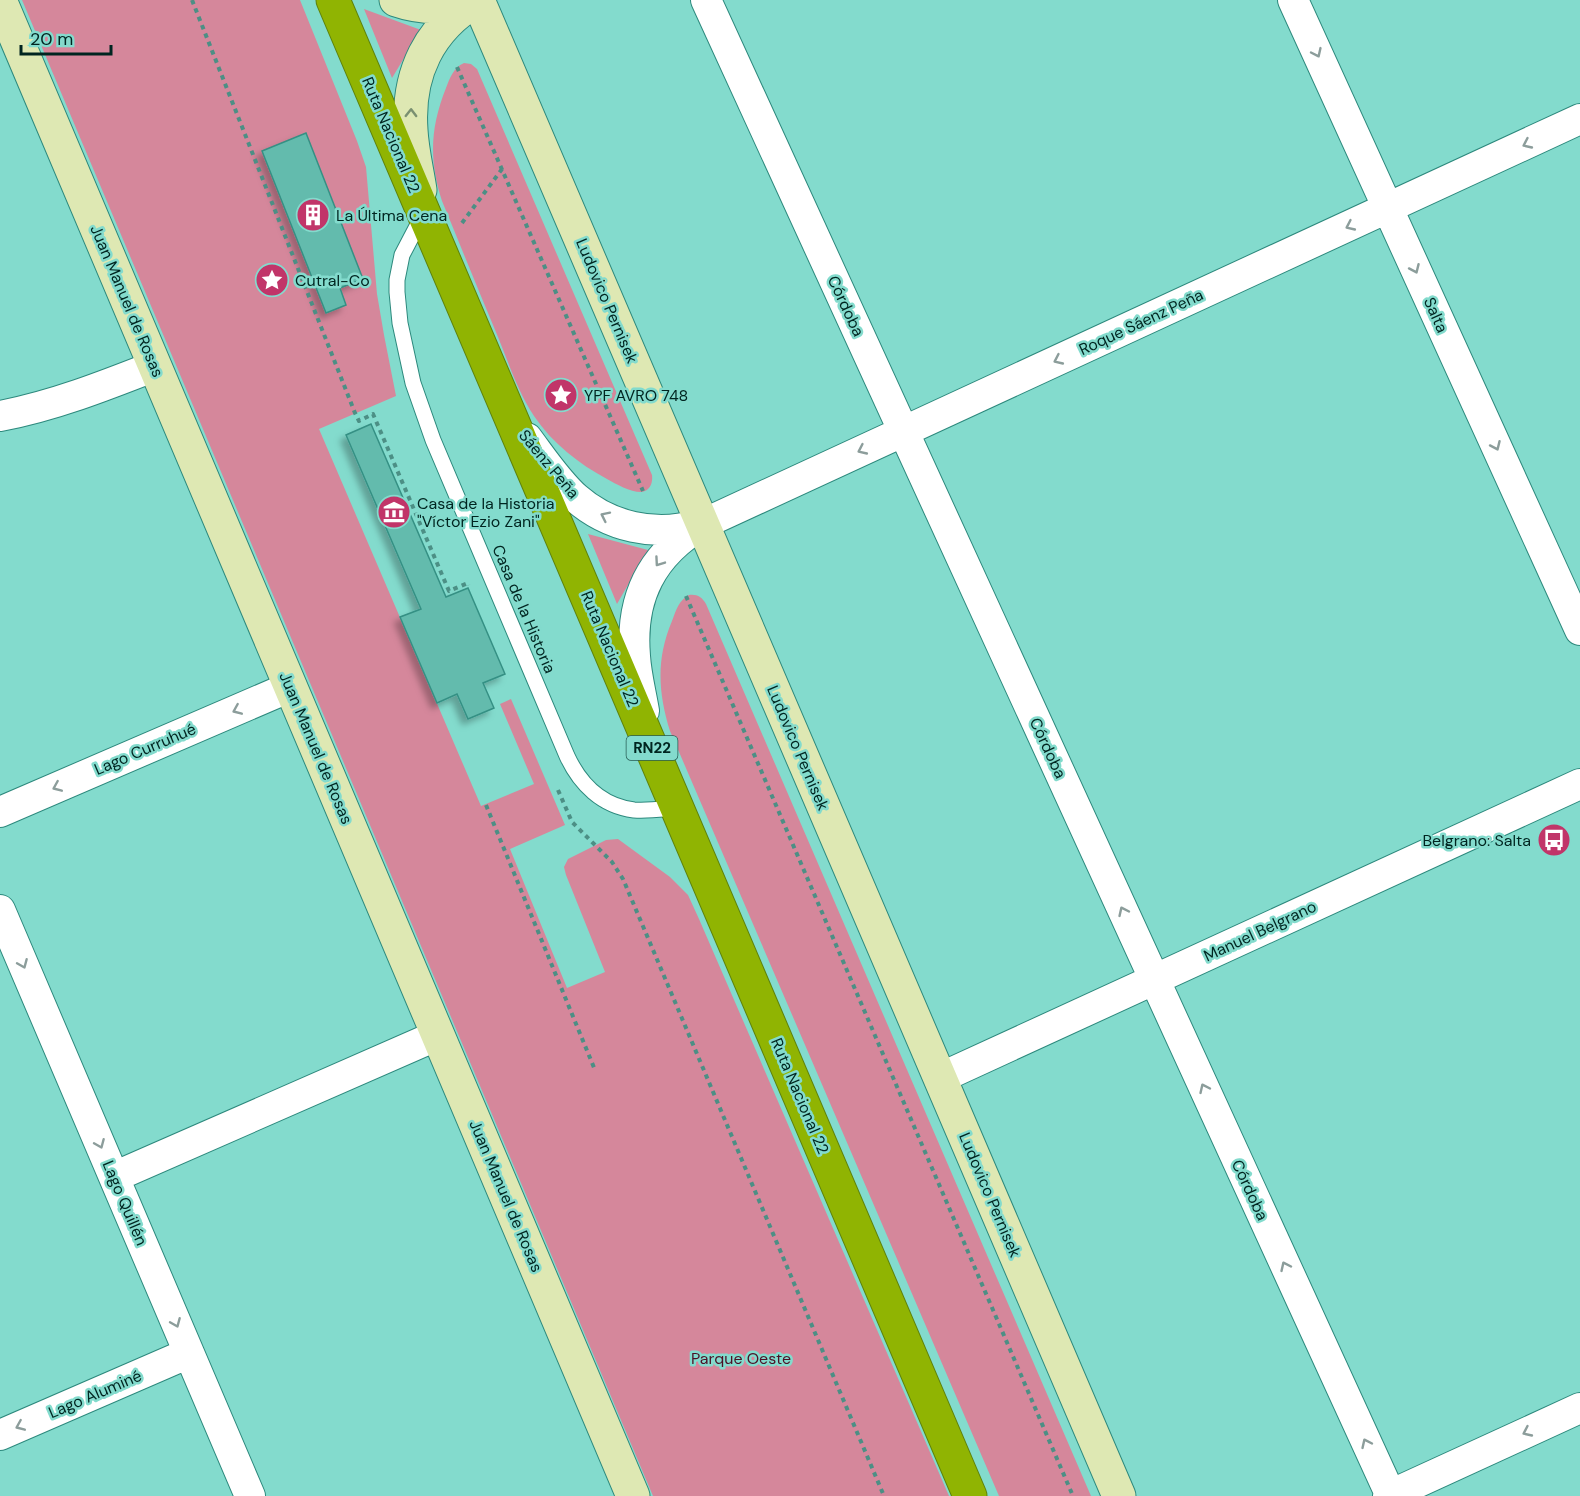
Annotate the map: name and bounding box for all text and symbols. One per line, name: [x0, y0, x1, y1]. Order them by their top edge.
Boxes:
scale bar: [21, 18, 111, 56]
text: 20 m: [30, 27, 73, 51]
one-way arrow: [1310, 47, 1322, 58]
street label: Ruta Nacional 22: [357, 74, 425, 196]
one-way arrow: [404, 109, 417, 118]
one-way arrow: [1522, 137, 1533, 149]
building icon: La Última Cena: [295, 197, 331, 233]
place label: La Última Cena: [336, 205, 447, 226]
one-way arrow: [1345, 218, 1356, 230]
street label: Juan Manuel de Rosas: [85, 222, 169, 380]
street label: Ludovico Pernisek: [571, 235, 643, 367]
place icon: Cutral-Co: [254, 262, 290, 298]
one-way arrow: [1408, 262, 1420, 273]
place label: Cutral-Co: [295, 270, 370, 291]
street label: Córdoba: [823, 272, 869, 340]
street label: Roque Sáenz Peña: [1076, 284, 1206, 360]
street label: Salta: [1419, 294, 1453, 336]
one-way arrow: [1054, 353, 1065, 365]
place icon: YPF AVRO 748: [543, 377, 579, 413]
place label: YPF AVRO 748: [584, 385, 688, 406]
street label: Sáenz Peña: [514, 425, 584, 503]
one-way arrow: [1489, 440, 1501, 451]
one-way arrow: [858, 443, 869, 455]
place label: Casa de la Historia "Víctor Ezio Zani": [417, 493, 555, 532]
museum icon: Casa de la Historia "Víctor Ezio Zani": [376, 494, 412, 530]
one-way arrow: [601, 512, 612, 524]
street label: Casa de la Historia: [487, 542, 561, 676]
one-way arrow: [655, 555, 666, 566]
street label: Ruta Nacional 22: [576, 588, 644, 710]
street label: Juan Manuel de Rosas: [274, 669, 358, 827]
street label: Ludovico Pernisek: [762, 682, 834, 814]
one-way arrow: [232, 703, 243, 715]
street label: Córdoba: [1025, 714, 1071, 782]
street label: Lago Curruhué: [91, 718, 199, 780]
road number: RN22: [626, 736, 678, 760]
one-way arrow: [53, 780, 64, 792]
bus stop icon: Belgrano: Salta: [1536, 822, 1572, 858]
place label: Belgrano: Salta: [1422, 830, 1531, 851]
street label: Manuel Belgrano: [1200, 896, 1320, 966]
one-way arrow: [1118, 906, 1130, 917]
one-way arrow: [16, 958, 28, 969]
street label: Ruta Nacional 22: [766, 1035, 834, 1157]
one-way arrow: [1199, 1084, 1211, 1095]
street label: Juan Manuel de Rosas: [464, 1117, 548, 1275]
street label: Ludovico Pernisek: [954, 1129, 1026, 1261]
one-way arrow: [93, 1137, 105, 1148]
street label: Córdoba: [1227, 1156, 1273, 1224]
street label: Lago Quillén: [98, 1157, 152, 1249]
one-way arrow: [1280, 1261, 1292, 1272]
one-way arrow: [169, 1316, 181, 1327]
park label: Parque Oeste: [691, 1348, 791, 1369]
street label: Lago Aluminé: [45, 1365, 145, 1423]
one-way arrow: [15, 1419, 26, 1431]
one-way arrow: [1522, 1425, 1533, 1437]
one-way arrow: [1362, 1438, 1374, 1449]

